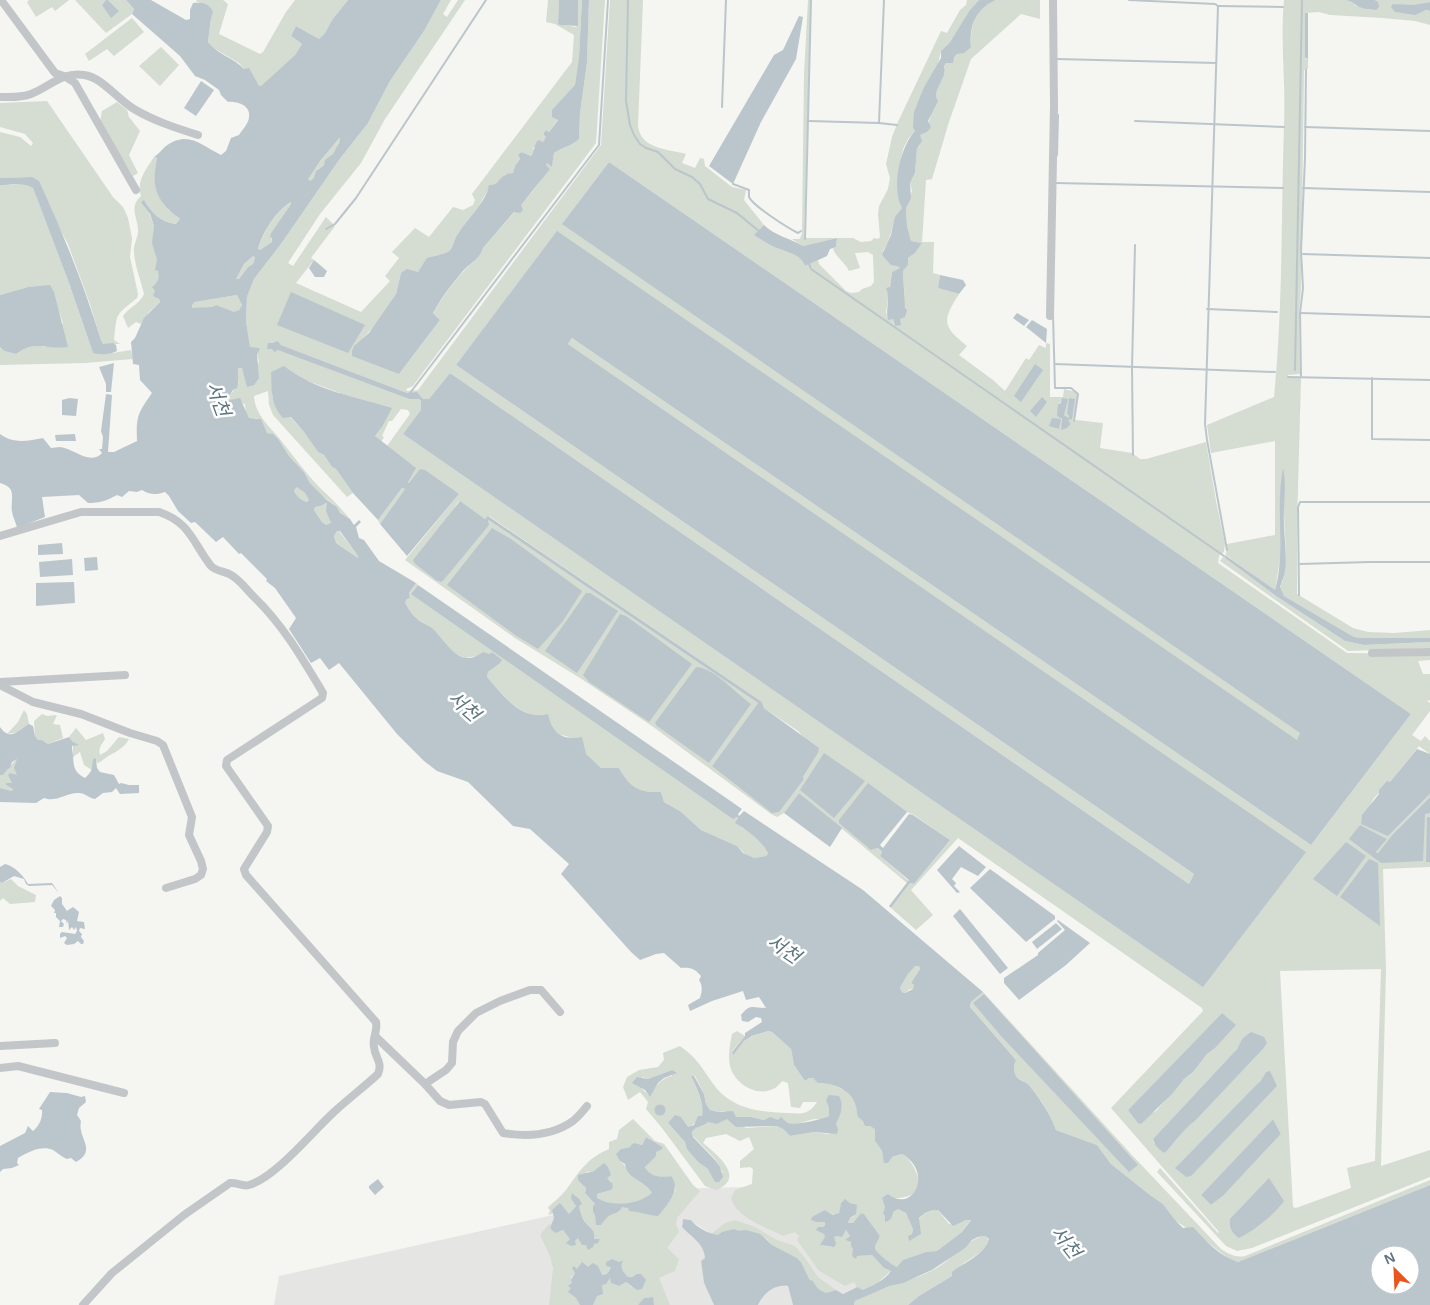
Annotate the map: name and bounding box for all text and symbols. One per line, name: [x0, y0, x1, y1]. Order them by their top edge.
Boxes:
water label: 서천: [202, 379, 234, 420]
water label: 서천: [444, 686, 485, 727]
water label: 서천: [764, 931, 806, 968]
water label: 서천: [1047, 1222, 1086, 1263]
north arrow: [1370, 1245, 1420, 1295]
text: N: [1382, 1249, 1398, 1267]

